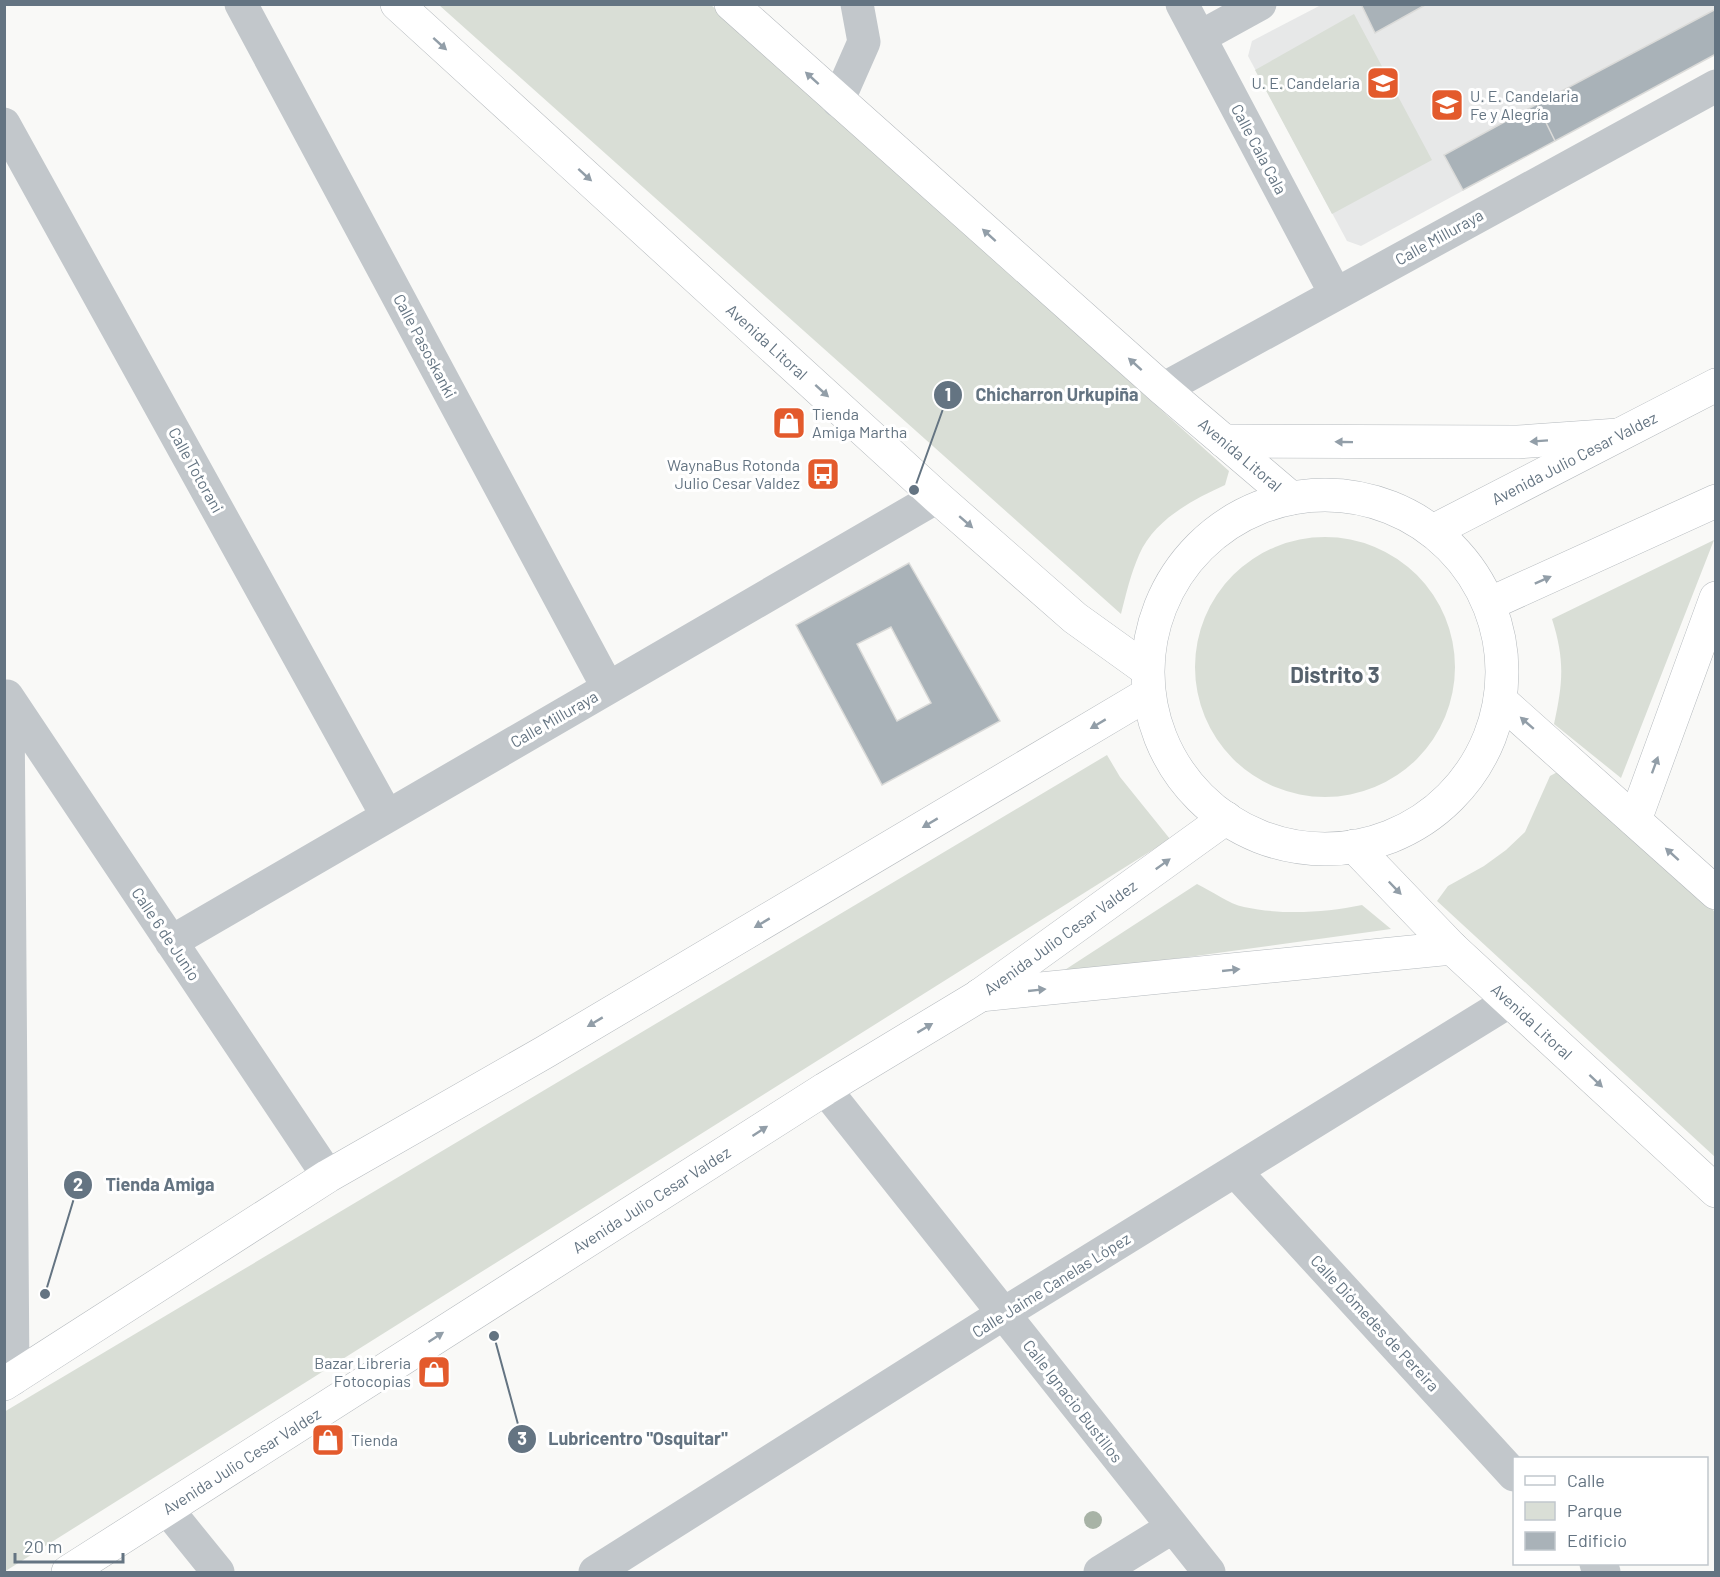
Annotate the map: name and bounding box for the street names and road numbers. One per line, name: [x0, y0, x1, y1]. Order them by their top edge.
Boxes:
street label: Calle Cala Cala: [1228, 100, 1291, 197]
street label: Calle Milluraya: [1391, 205, 1486, 269]
street label: Calle Pasoskanki: [390, 290, 461, 401]
street label: Avenida Litoral: [723, 300, 812, 383]
street label: Avenida Julio Cesar Valdez: [1488, 407, 1660, 508]
street label: Avenida Litoral: [1195, 414, 1286, 495]
street label: Calle Totorani: [165, 424, 228, 516]
street label: Calle Milluraya: [507, 686, 601, 751]
street label: Avenida Julio Cesar Valdez: [980, 876, 1140, 998]
street label: Calle 6 de Junio: [128, 884, 204, 984]
street label: Avenida Litoral: [1488, 979, 1577, 1063]
street label: Avenida Julio Cesar Valdez: [569, 1142, 734, 1257]
street label: Calle Jaime Canelas López: [968, 1228, 1133, 1341]
street label: Calle Diómedes de Pereira: [1307, 1251, 1444, 1395]
street label: Calle Ignacio Bustillos: [1020, 1336, 1127, 1466]
street label: Avenida Julio Cesar Valdez: [159, 1403, 324, 1518]

